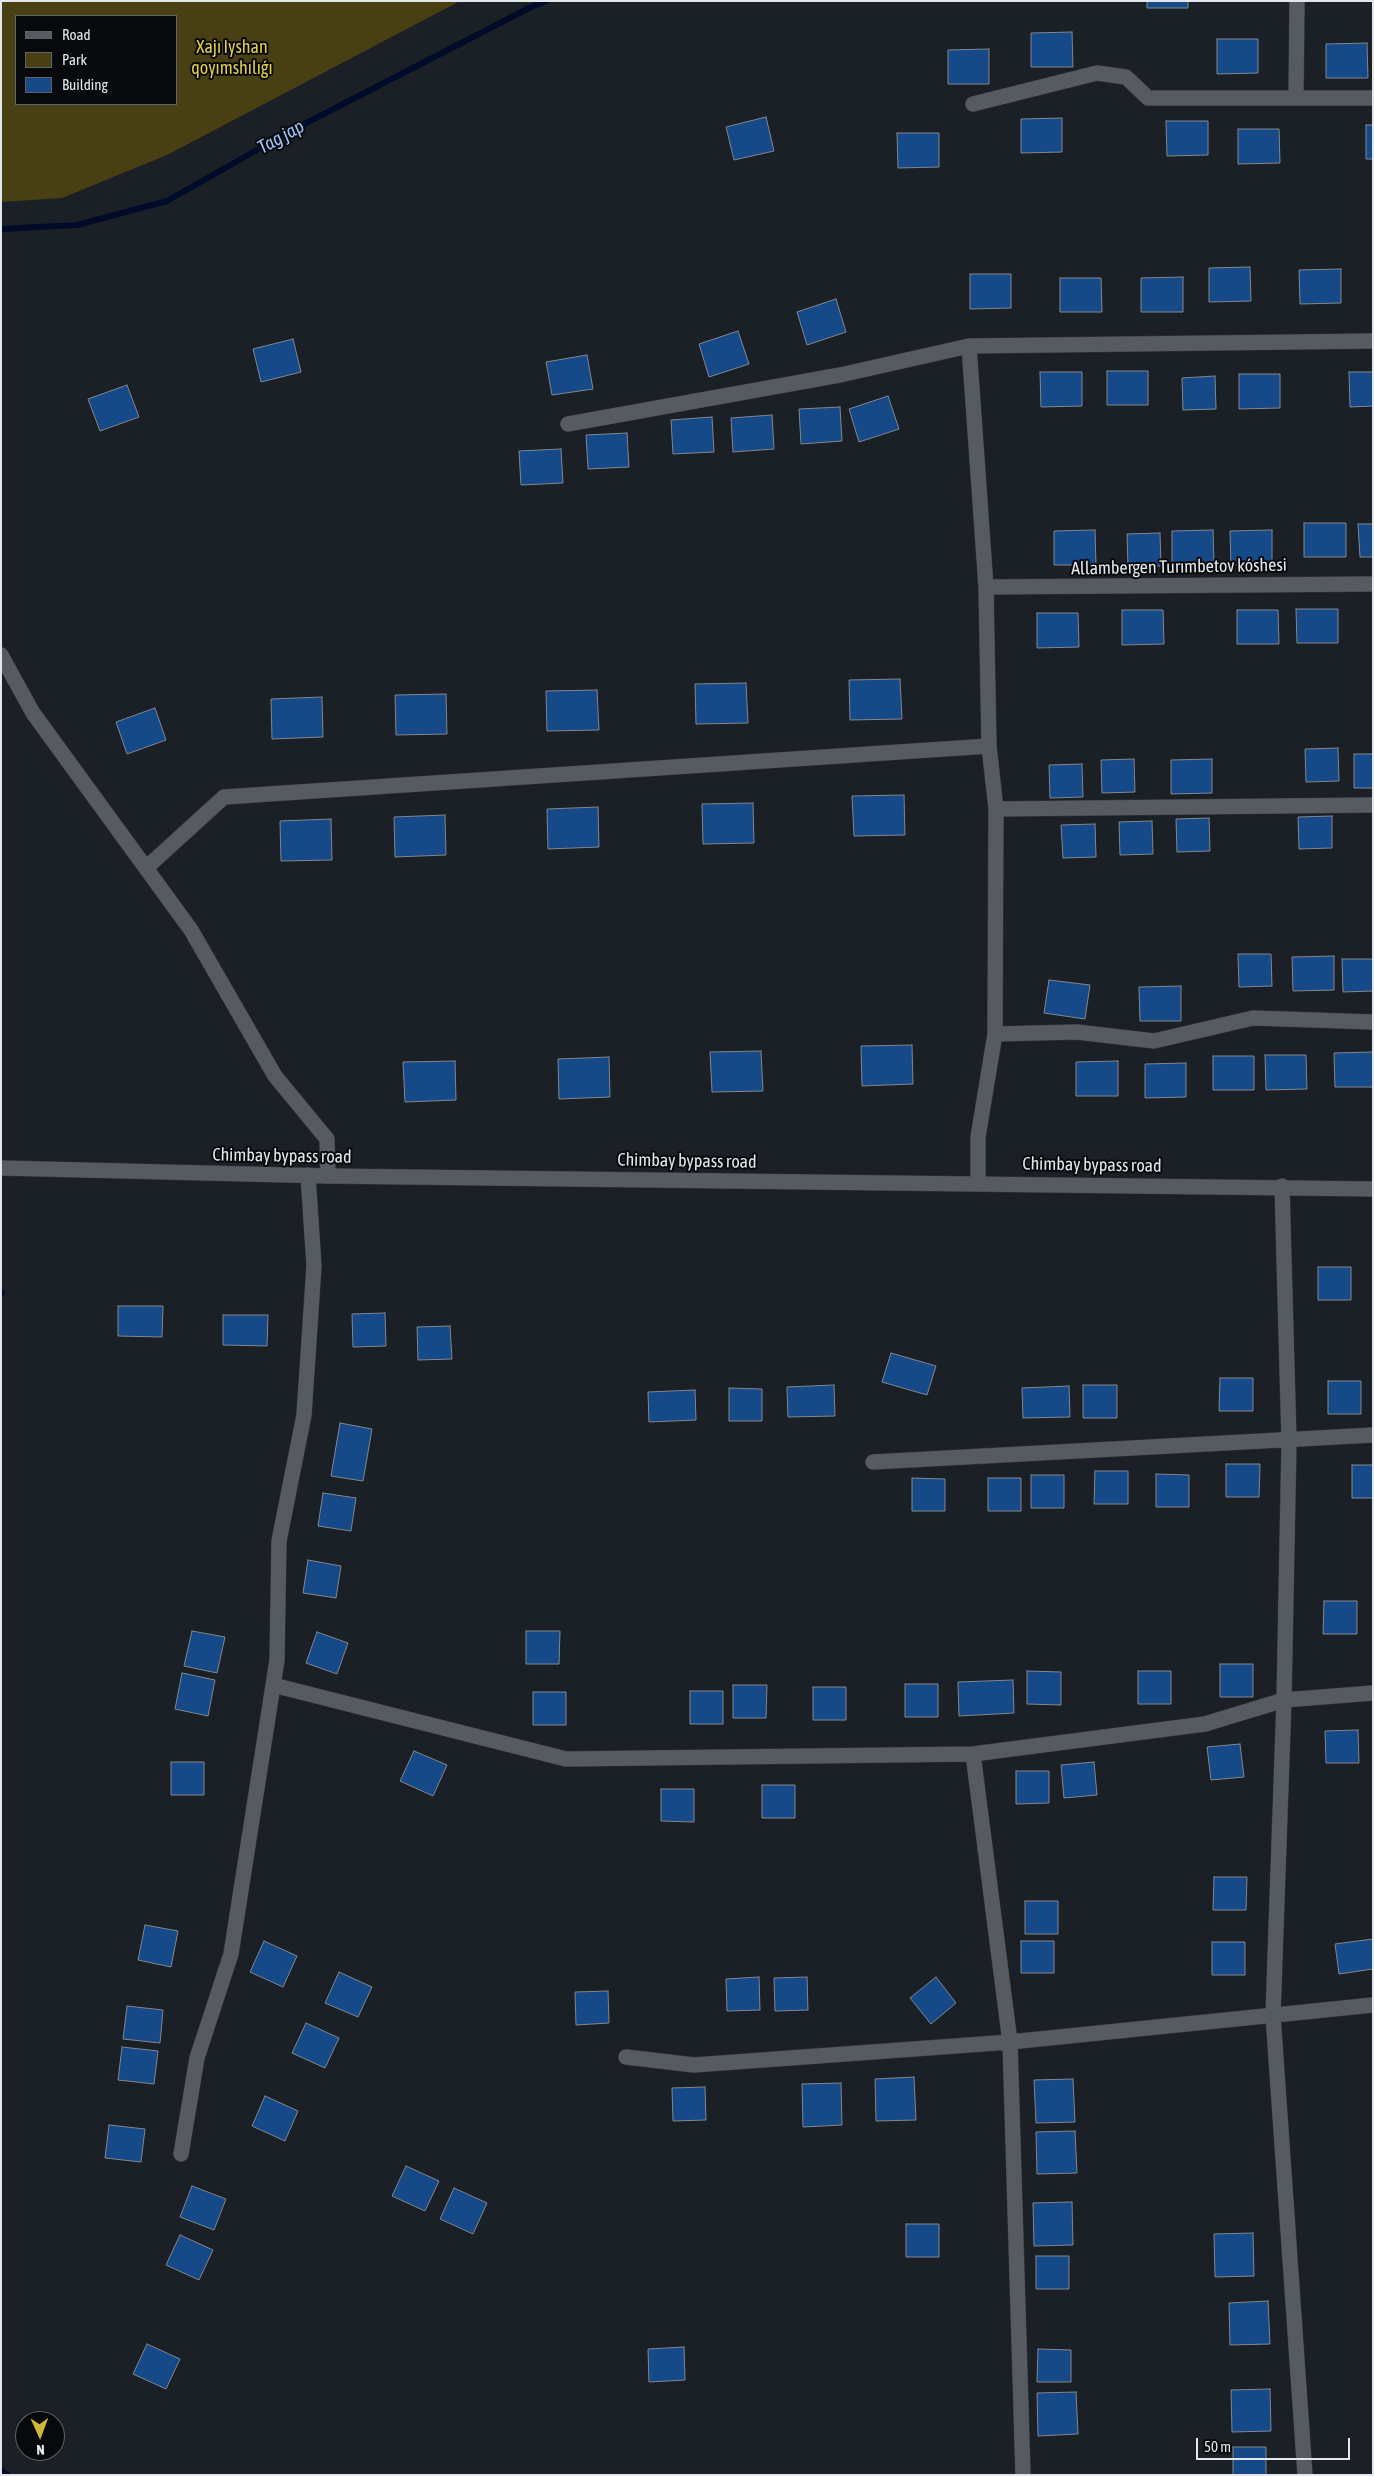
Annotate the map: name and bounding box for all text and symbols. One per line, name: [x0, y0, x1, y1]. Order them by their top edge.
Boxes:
legend: [15, 15, 178, 105]
text: Road: [62, 26, 91, 43]
park label: Xajı Iyshan qoyımshılıǵı: [191, 36, 273, 78]
text: Park: [62, 51, 87, 68]
text: Building: [62, 76, 108, 93]
water label: Tag jap: [254, 115, 308, 159]
street label: Allambergen Turımbetov kóshesi: [1071, 554, 1287, 580]
street label: Chimbay bypass road: [212, 1144, 352, 1168]
street label: Chimbay bypass road: [617, 1149, 757, 1173]
street label: Chimbay bypass road: [1022, 1153, 1162, 1177]
north arrow: [15, 2411, 65, 2461]
scale bar: [1199, 2428, 1353, 2460]
text: 50 m: [1204, 2438, 1231, 2455]
text: N: [36, 2442, 45, 2458]

